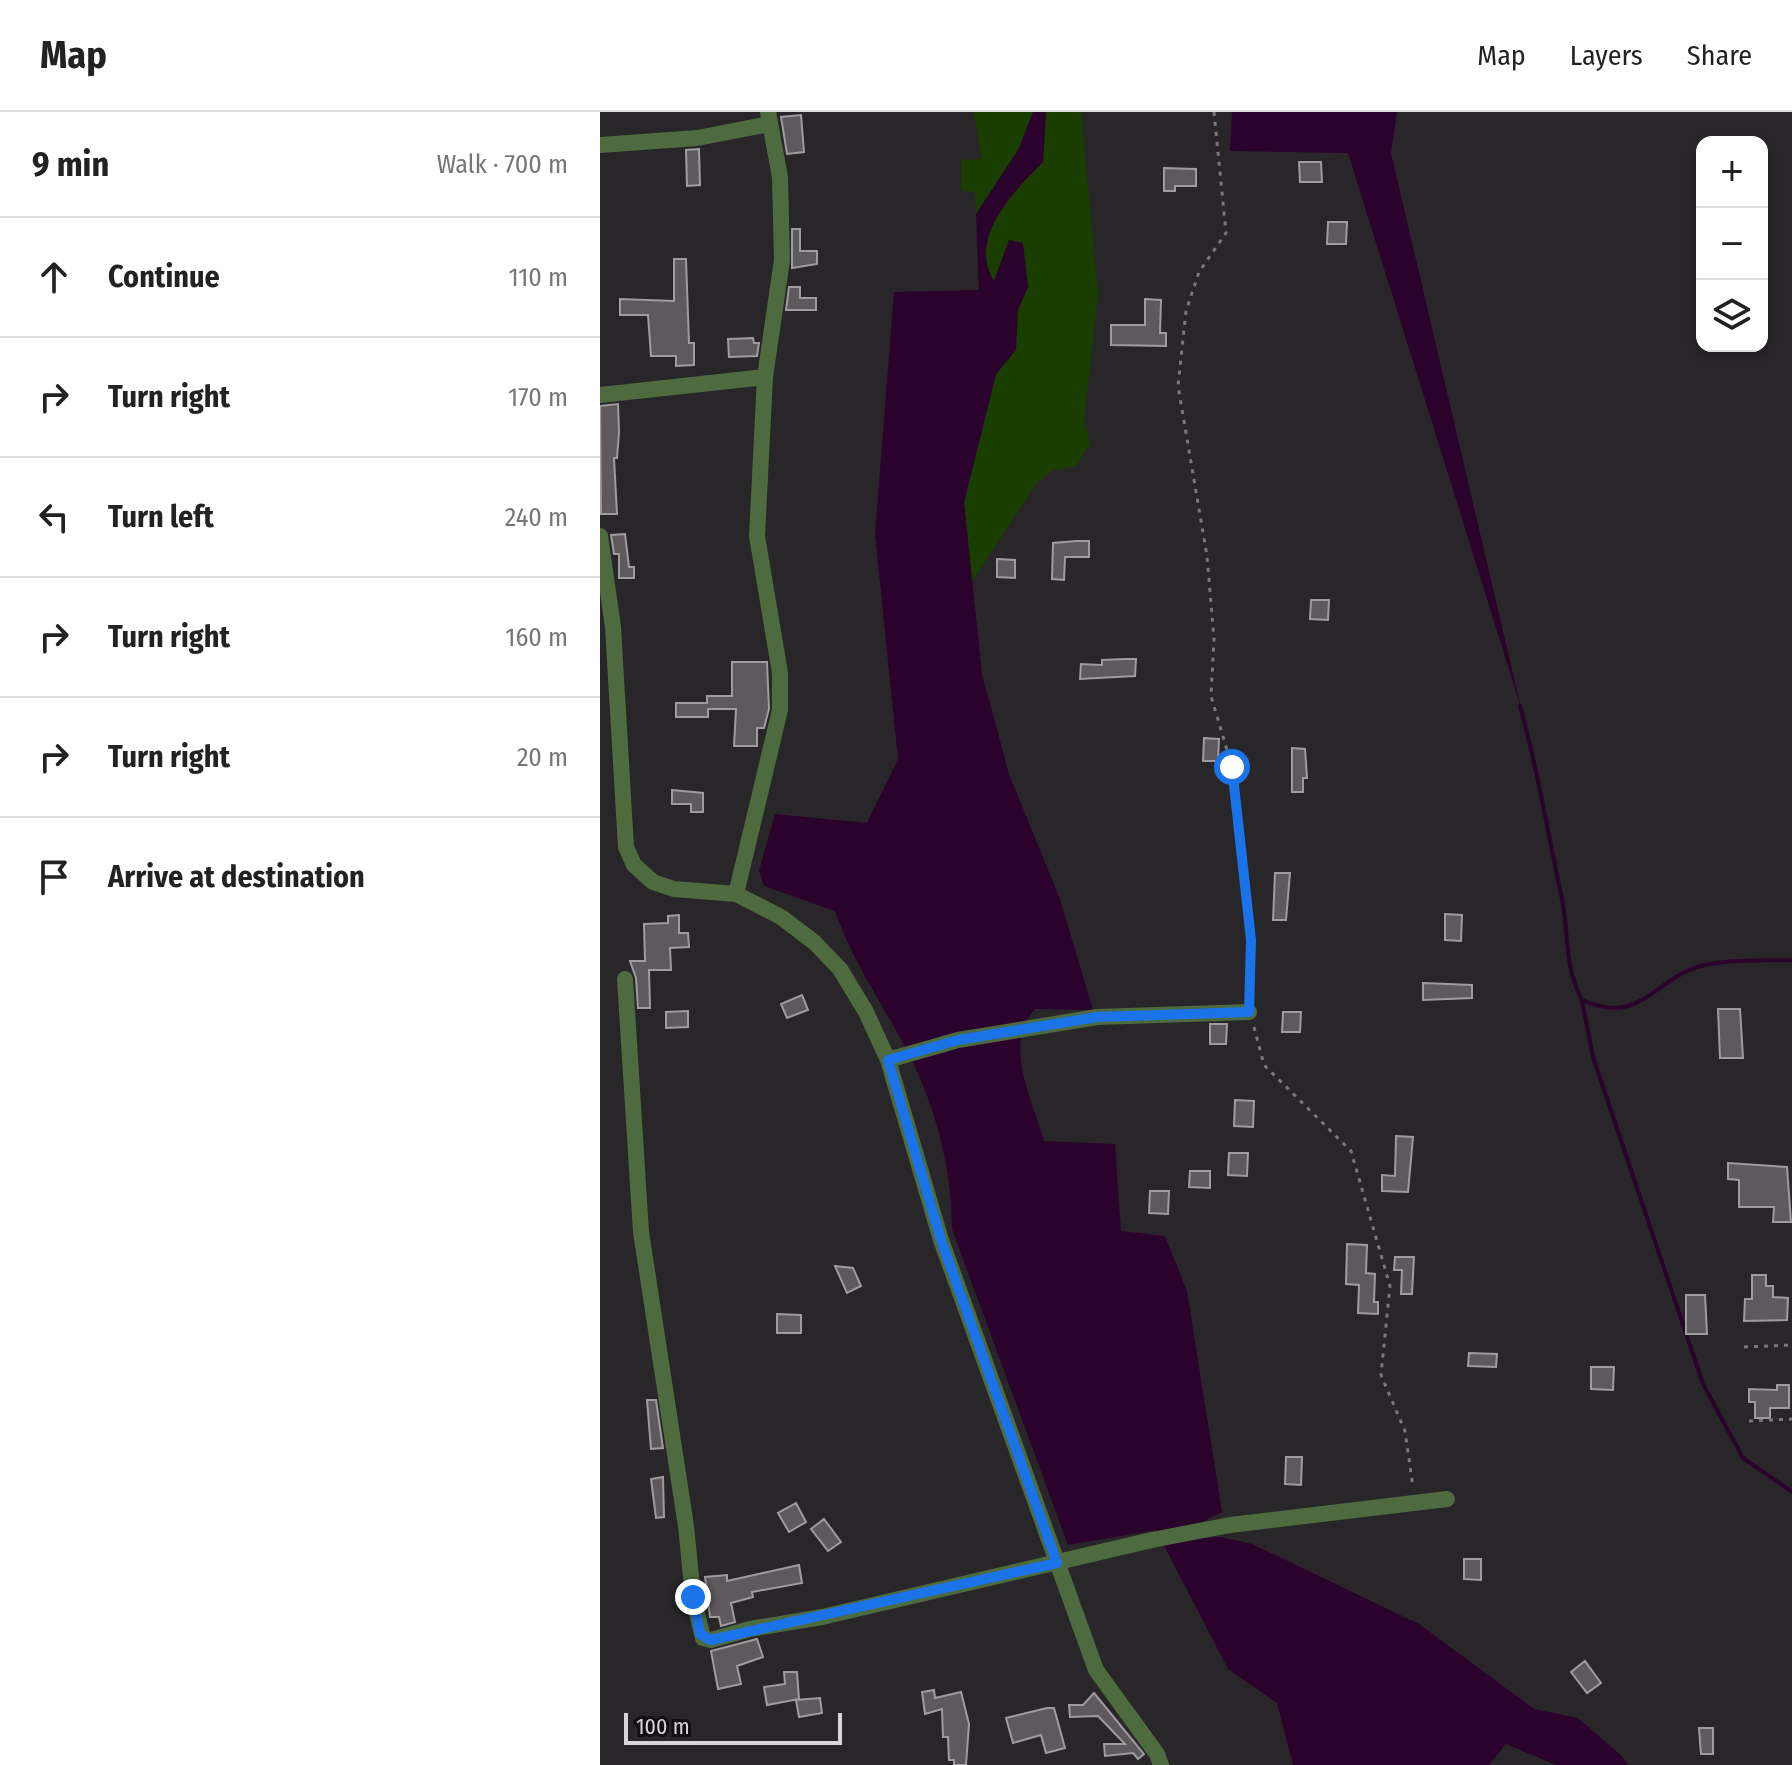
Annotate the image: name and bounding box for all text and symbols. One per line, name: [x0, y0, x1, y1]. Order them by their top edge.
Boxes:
text: Map: [40, 32, 107, 78]
text: Map: [1477, 39, 1526, 72]
text: Layers: [1570, 39, 1643, 72]
text: Share: [1687, 39, 1752, 72]
map controls: [1696, 136, 1768, 352]
button: +: [1696, 136, 1768, 208]
text: 9 min: [32, 144, 109, 185]
text: Walk · 700 m: [437, 149, 568, 180]
button: −: [1696, 208, 1768, 280]
icon: ahead: [32, 255, 76, 299]
text: Continue: [108, 259, 220, 295]
text: 110 m: [508, 262, 568, 293]
button: layers: [1696, 280, 1768, 352]
icon: right: [32, 375, 76, 419]
text: Turn right: [108, 379, 230, 415]
text: 170 m: [508, 382, 568, 413]
icon: left: [32, 495, 76, 539]
text: Turn left: [108, 499, 214, 535]
text: 240 m: [505, 502, 568, 533]
icon: right: [32, 615, 76, 659]
text: Turn right: [108, 619, 230, 655]
text: 160 m: [505, 622, 568, 653]
icon: right: [32, 735, 76, 779]
text: Turn right: [108, 739, 230, 775]
text: 20 m: [517, 742, 568, 773]
route start: [1214, 749, 1250, 785]
icon: arrive: [32, 855, 76, 899]
text: Arrive at destination: [108, 859, 365, 895]
route end: [675, 1579, 711, 1615]
scale bar: [624, 1709, 842, 1745]
text: 100 m: [636, 1713, 690, 1740]

